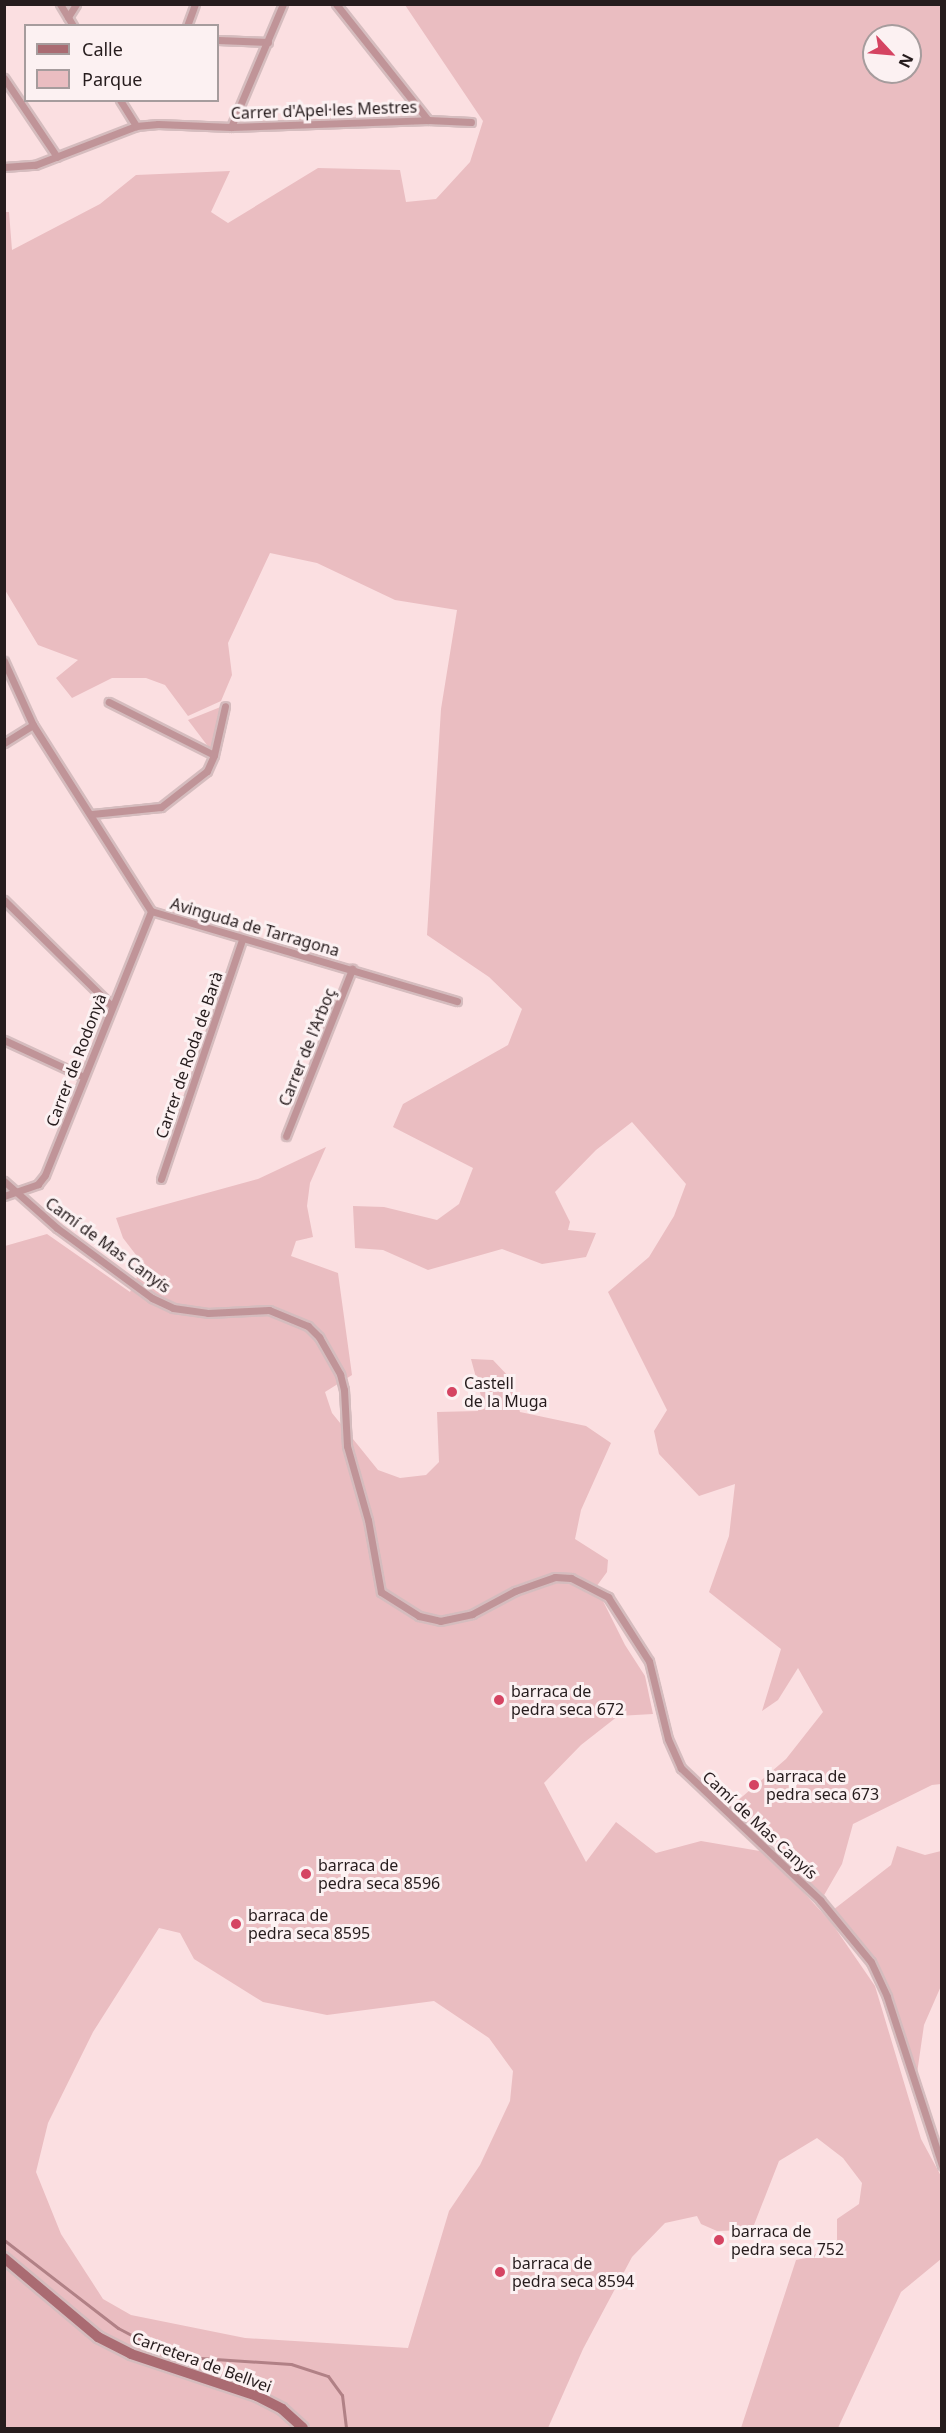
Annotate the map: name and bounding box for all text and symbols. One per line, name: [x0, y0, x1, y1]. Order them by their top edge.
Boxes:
legend: [24, 24, 219, 102]
north arrow: [862, 24, 922, 84]
text: Calle: [82, 37, 123, 61]
text: N: [894, 50, 919, 72]
text: Parque: [82, 67, 142, 91]
street label: Carrer d'Apel·les Mestres: [230, 97, 418, 123]
street label: Avinguda de Tarragona: [168, 894, 342, 960]
street label: Carrer de Roda de Barà: [151, 969, 227, 1141]
street label: Carrer de l'Arboç: [275, 985, 339, 1109]
street label: Carrer de Rodonyà: [42, 991, 110, 1129]
street label: Camí de Mas Canyís: [42, 1193, 174, 1297]
place label: Castell de la Muga: [464, 1373, 548, 1411]
marker: Castell de la Muga: [445, 1385, 459, 1399]
place label: barraca de pedra seca 672: [511, 1681, 624, 1719]
marker: barraca de pedra seca 672: [492, 1693, 506, 1707]
place label: barraca de pedra seca 673: [766, 1766, 879, 1804]
street label: Camí de Mas Canyís: [699, 1767, 821, 1883]
marker: barraca de pedra seca 673: [747, 1778, 761, 1792]
place label: barraca de pedra seca 8596: [318, 1855, 440, 1893]
marker: barraca de pedra seca 8596: [299, 1867, 313, 1881]
place label: barraca de pedra seca 8595: [248, 1905, 370, 1943]
marker: barraca de pedra seca 8595: [229, 1917, 243, 1931]
place label: barraca de pedra seca 752: [731, 2221, 844, 2259]
marker: barraca de pedra seca 752: [712, 2233, 726, 2247]
place label: barraca de pedra seca 8594: [512, 2253, 634, 2291]
marker: barraca de pedra seca 8594: [493, 2265, 507, 2279]
street label: Carretera de Bellvei: [130, 2328, 274, 2396]

